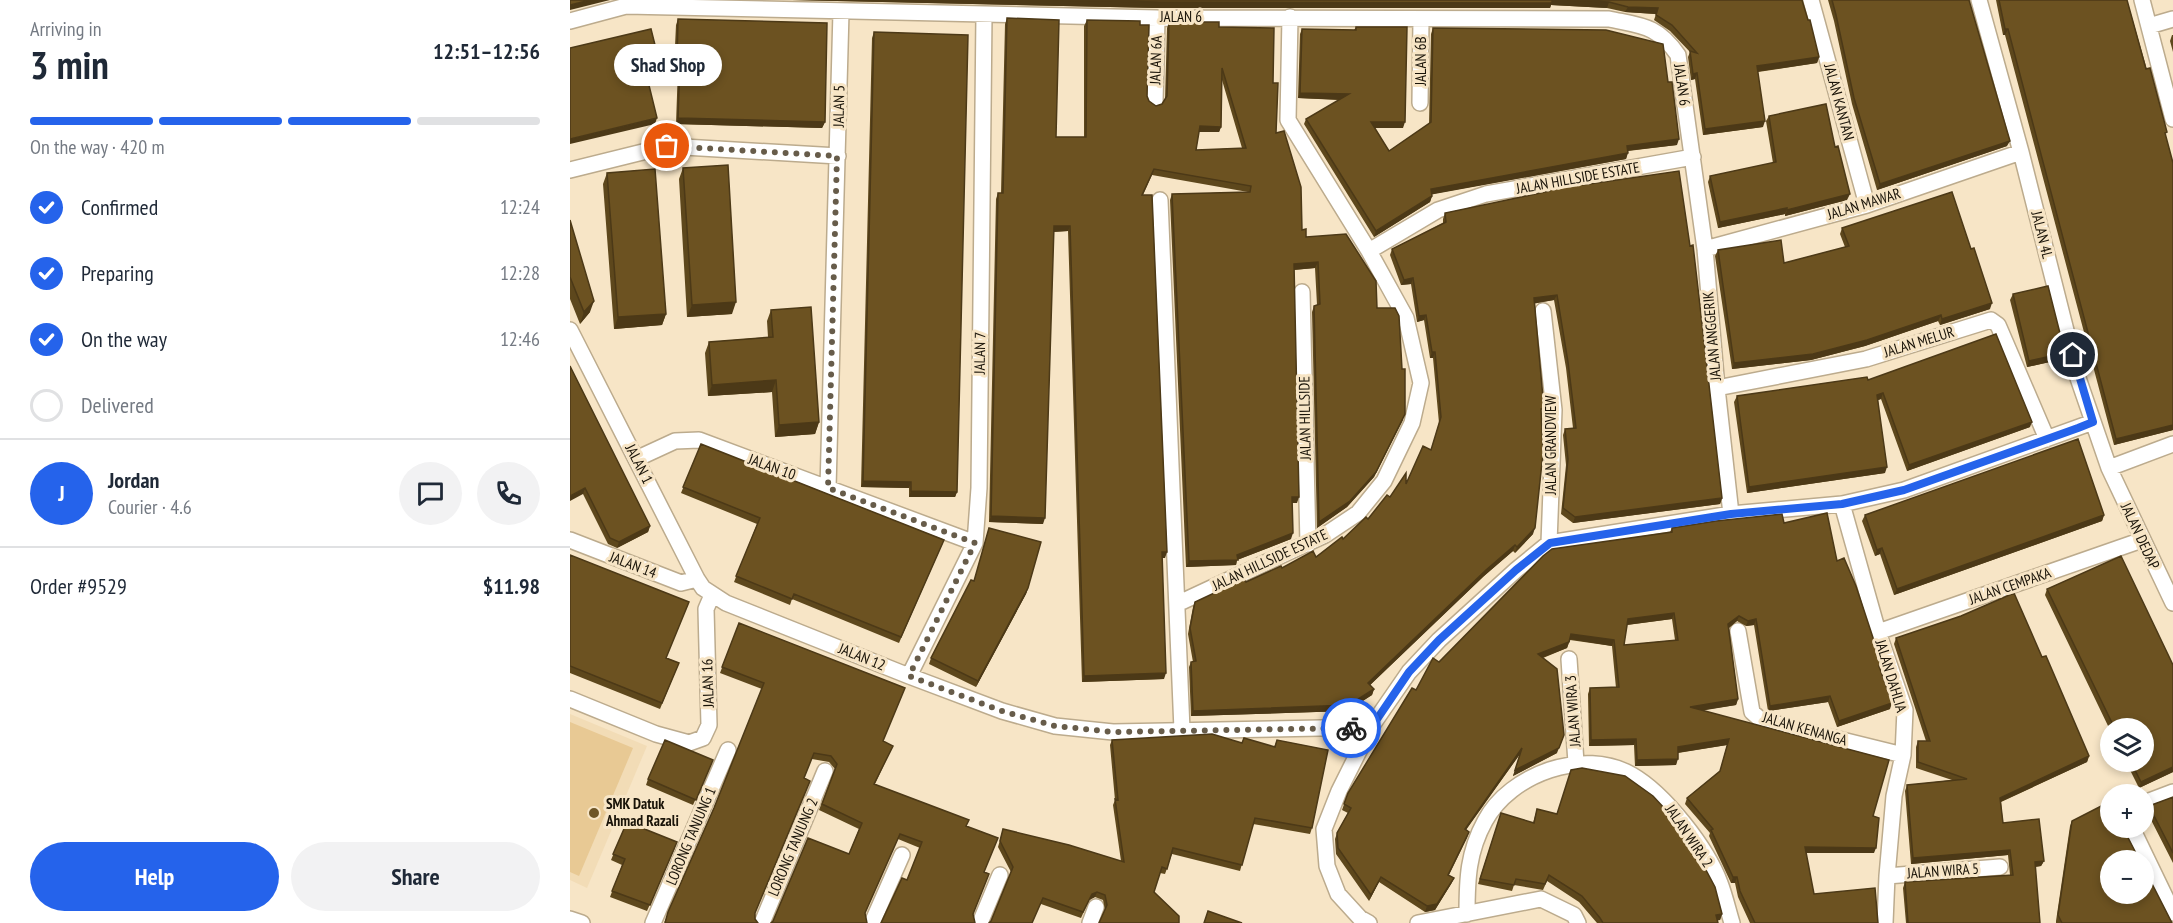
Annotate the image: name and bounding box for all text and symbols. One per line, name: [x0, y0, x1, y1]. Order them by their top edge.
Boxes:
street label: JALAN 6: [1159, 7, 1202, 26]
text: Arriving in: [30, 16, 102, 42]
street label: JALAN 6A: [1145, 34, 1166, 86]
street label: JALAN 6B: [1411, 36, 1430, 87]
text: 12:51–12:56: [433, 37, 540, 65]
text: 3 min: [30, 39, 109, 90]
callout: Shad Shop: [613, 44, 721, 86]
text: Shad Shop: [631, 52, 705, 78]
street label: JALAN KANTAN: [1820, 60, 1859, 142]
street label: JALAN 6: [1670, 62, 1695, 107]
street label: JALAN 5: [829, 85, 848, 128]
pin: [641, 120, 692, 171]
icon: bag: [650, 129, 683, 162]
text: On the way · 420 m: [30, 134, 165, 160]
street label: JALAN HILLSIDE ESTATE: [1514, 157, 1641, 198]
street label: JALAN MAWAR: [1824, 183, 1903, 224]
icon: check: [30, 191, 63, 224]
text: Confirmed: [81, 193, 158, 221]
text: 12:24: [500, 194, 540, 220]
street label: JALAN 4L: [2027, 208, 2058, 261]
icon: check: [30, 257, 63, 290]
text: Preparing: [81, 259, 154, 287]
text: 12:28: [500, 260, 540, 286]
street label: JALAN ANGGERIK: [1698, 290, 1725, 382]
street label: JALAN MELUR: [1880, 322, 1956, 362]
icon: check: [30, 323, 63, 356]
text: On the way: [81, 325, 167, 353]
text: 12:46: [500, 326, 540, 352]
pin: [2047, 329, 2098, 380]
street label: JALAN 7: [970, 332, 989, 375]
icon: home: [2056, 338, 2089, 371]
street label: JALAN HILLSIDE: [1294, 376, 1315, 461]
text: Delivered: [81, 391, 154, 419]
street label: JALAN GRANDVIEW: [1541, 395, 1560, 496]
street label: JALAN 1: [621, 440, 657, 487]
street label: JALAN 10: [745, 449, 799, 484]
button: chat: [399, 462, 462, 525]
button: phone: [477, 462, 540, 525]
text: Jordan: [108, 466, 159, 494]
text: J: [58, 479, 65, 507]
text: Courier · 4.6: [108, 494, 192, 520]
street label: JALAN DEDAP: [2116, 499, 2164, 572]
street label: JALAN HILLSIDE ESTATE: [1208, 525, 1330, 595]
street label: JALAN 14: [606, 547, 660, 582]
street label: JALAN CEMPAKA: [1965, 562, 2054, 609]
text: Order #9529: [30, 572, 127, 600]
text: $11.98: [483, 572, 540, 600]
street label: JALAN DAHLIA: [1871, 636, 1912, 715]
street label: JALAN 12: [835, 638, 888, 674]
street label: JALAN 16: [697, 658, 718, 709]
street label: JALAN WIRA 3: [1561, 674, 1585, 749]
courier: [1321, 698, 1381, 758]
street label: JALAN KENANGA: [1760, 707, 1850, 750]
icon: bike: [1335, 712, 1368, 745]
map controls: [2100, 718, 2154, 904]
button: layers: [2100, 718, 2154, 772]
street label: LORONG TANJUNG 1: [661, 784, 720, 888]
button: +: [2100, 784, 2154, 838]
place label: SMK Datuk Ahmad Razali: [605, 794, 679, 830]
street label: LORONG TANJUNG 2: [763, 795, 822, 899]
street label: JALAN WIRA 2: [1661, 800, 1717, 871]
marker: SMK Datuk Ahmad Razali: [587, 806, 601, 820]
button: Help: [30, 842, 279, 911]
button: Share: [291, 842, 540, 911]
button: −: [2100, 850, 2154, 904]
street label: JALAN WIRA 5: [1905, 859, 1980, 883]

